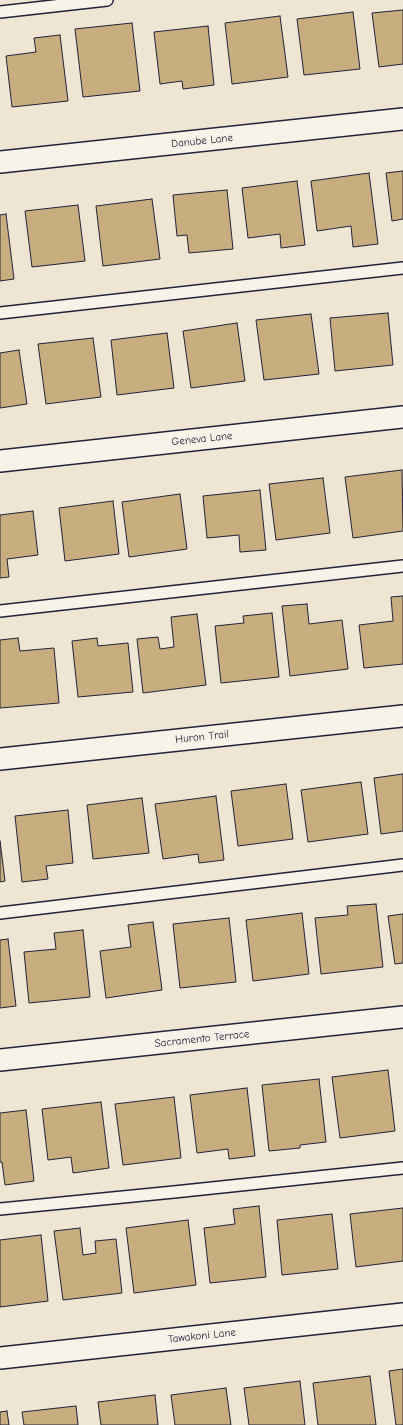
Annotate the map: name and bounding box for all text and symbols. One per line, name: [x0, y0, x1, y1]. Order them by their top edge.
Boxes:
street label: Danube Lane: [171, 131, 233, 151]
street label: Geneva Lane: [171, 429, 233, 449]
street label: Huron Trail: [175, 728, 229, 746]
street label: Sacramento Terrace: [154, 1027, 250, 1051]
street label: Tawakoni Lane: [167, 1326, 237, 1346]

